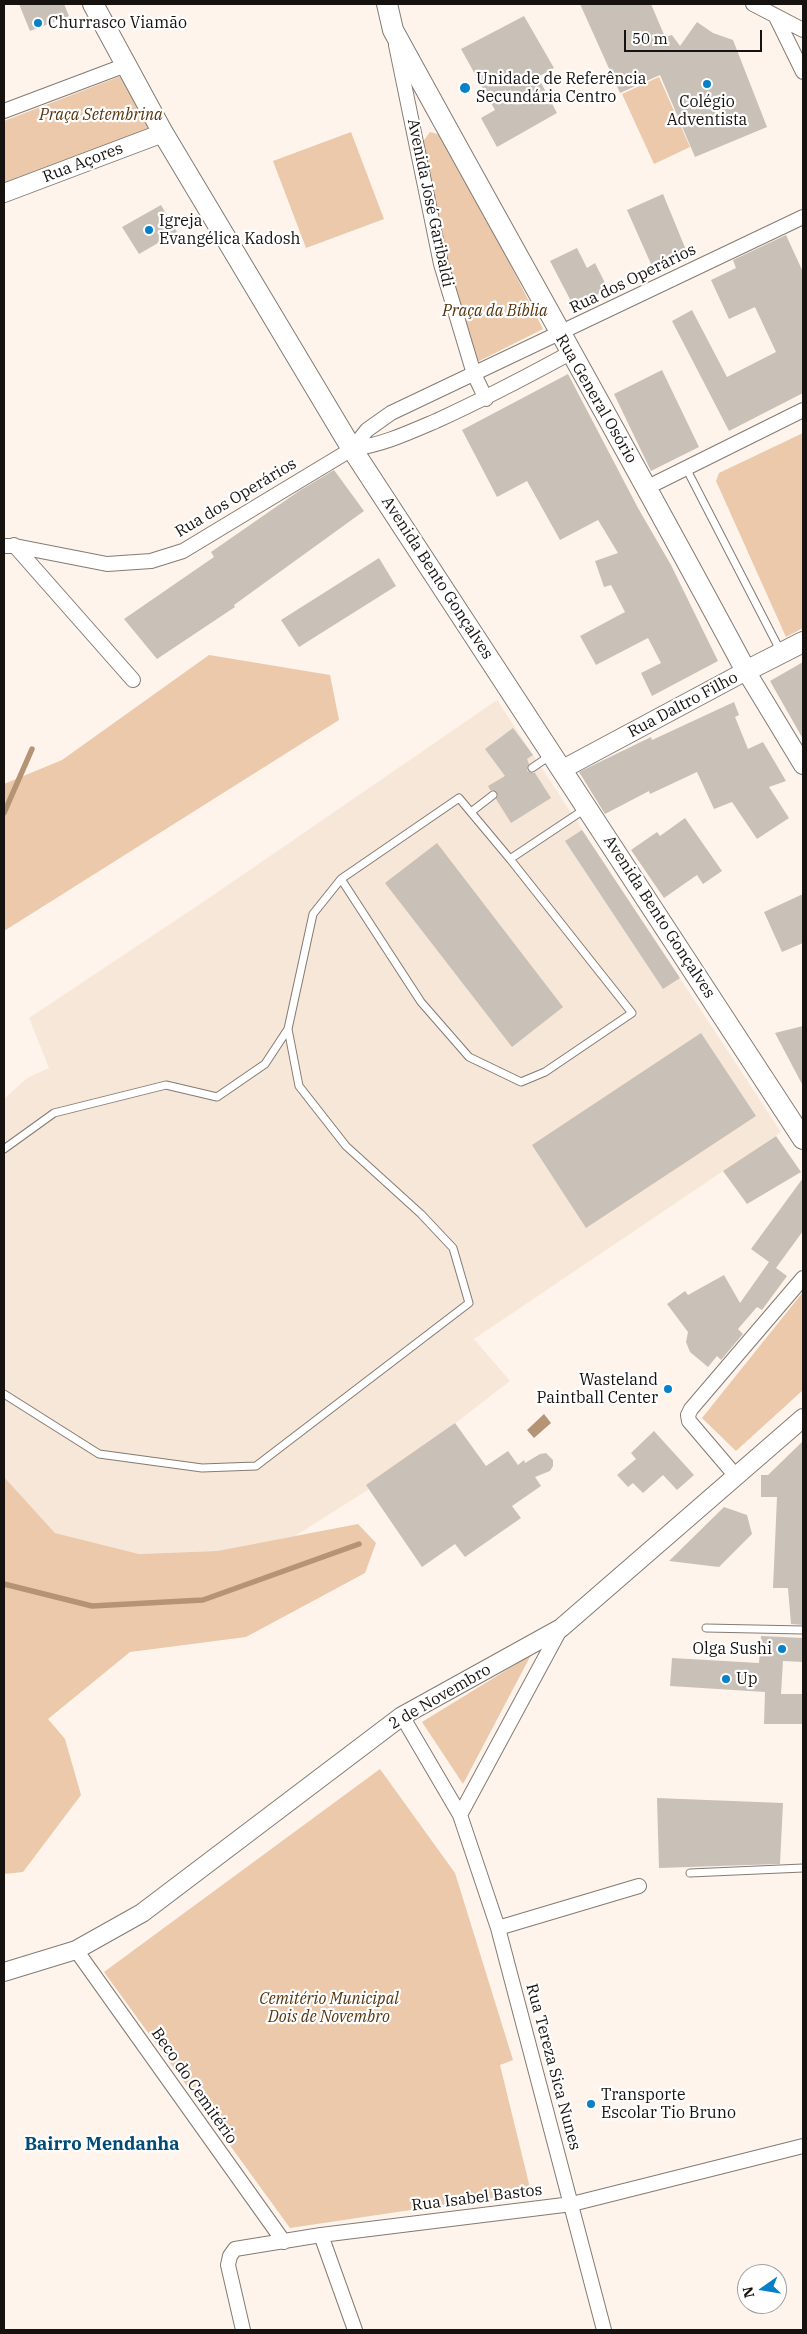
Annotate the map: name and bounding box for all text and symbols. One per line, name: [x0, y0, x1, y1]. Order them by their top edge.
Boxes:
place label: Churrasco Viamão: [48, 13, 187, 33]
marker: Churrasco Viamão: [32, 17, 44, 29]
scale bar: [627, 20, 764, 52]
text: 50 m: [632, 29, 668, 48]
place label: Unidade de Referência Secundária Centro: [476, 69, 646, 107]
marker: Colégio Adventista: [701, 78, 713, 90]
marker: Unidade de Referência Secundária Centro: [458, 81, 472, 95]
place label: Colégio Adventista: [667, 92, 747, 130]
park label: Praça Setembrina: [39, 105, 163, 125]
street label: Avenida José Garibaldi: [403, 117, 457, 289]
street label: Rua Açores: [40, 139, 126, 187]
place label: Igreja Evangélica Kadosh: [159, 211, 301, 249]
marker: Igreja Evangélica Kadosh: [143, 224, 155, 236]
street label: Rua dos Operários: [567, 240, 699, 318]
park label: Praça da Bíblia: [442, 301, 548, 321]
street label: Rua General Osório: [551, 331, 641, 467]
street label: Rua dos Operários: [172, 454, 300, 542]
street label: Avenida Bento Gonçalves: [377, 493, 497, 663]
street label: Rua Daltro Filho: [625, 668, 741, 742]
street label: Avenida Bento Gonçalves: [599, 832, 719, 1002]
place label: Wasteland Paintball Center: [536, 1370, 658, 1408]
marker: Wasteland Paintball Center: [662, 1383, 674, 1395]
place label: Olga Sushi: [692, 1639, 772, 1659]
marker: Olga Sushi: [776, 1643, 788, 1655]
street label: 2 de Novembro: [386, 1660, 494, 1734]
place label: Up: [736, 1669, 758, 1689]
marker: Up: [720, 1673, 732, 1685]
street label: Rua Tereza Sica Nunes: [522, 1982, 584, 2152]
park label: Cemitério Municipal Dois de Novembro: [259, 1989, 399, 2027]
street label: Beco do Cemitério: [147, 2024, 241, 2148]
place label: Transporte Escolar Tio Bruno: [601, 2085, 736, 2123]
marker: Transporte Escolar Tio Bruno: [585, 2098, 597, 2110]
district label: Bairro Mendanha: [24, 2134, 180, 2156]
street label: Rua Isabel Bastos: [411, 2180, 543, 2216]
north arrow: [737, 2264, 787, 2314]
text: N: [738, 2285, 758, 2300]

